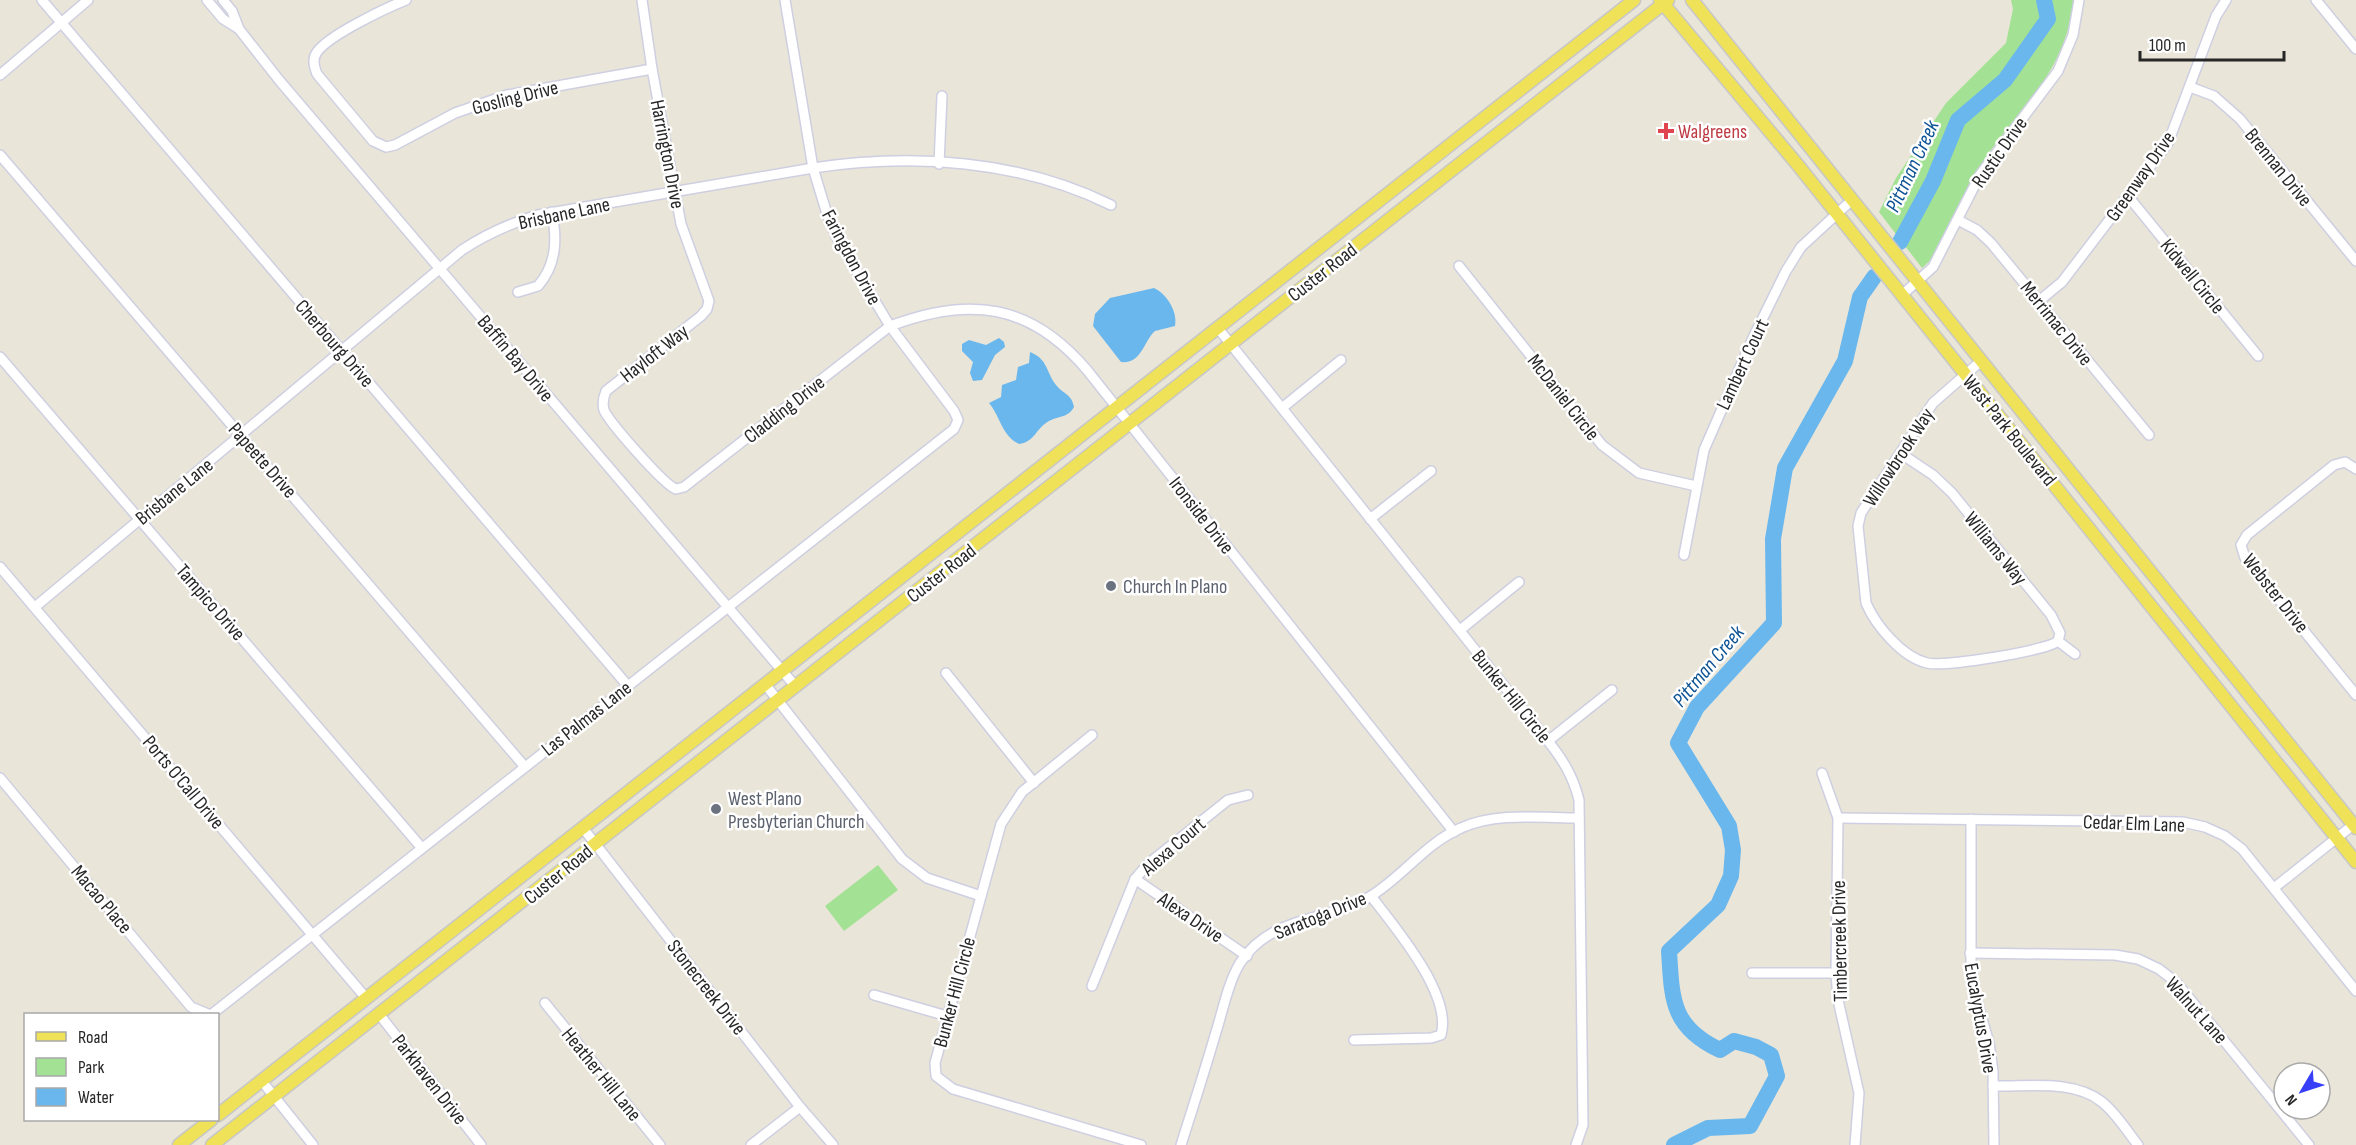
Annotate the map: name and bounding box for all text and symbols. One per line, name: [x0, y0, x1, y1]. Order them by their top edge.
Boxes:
scale bar: [2140, 24, 2284, 62]
text: 100 m: [2149, 35, 2186, 56]
street label: Gosling Drive: [470, 76, 561, 120]
street label: Harrington Drive: [645, 98, 689, 211]
street label: Rustic Drive: [1967, 113, 2033, 193]
water label: Pittman Creek: [1880, 115, 1945, 216]
place label: Walgreens: [1678, 120, 1747, 144]
marker: Walgreens: [1659, 124, 1673, 138]
street label: Brennan Drive: [2239, 124, 2317, 212]
street label: Greenway Drive: [2101, 127, 2181, 226]
street label: Brisbane Lane: [516, 193, 612, 235]
street label: Faringdon Drive: [816, 206, 886, 309]
street label: Kidwell Circle: [2155, 234, 2230, 319]
street label: Custer Road: [1283, 238, 1362, 307]
street label: Merrimac Drive: [2015, 277, 2098, 371]
street label: Cherbourg Drive: [290, 295, 379, 392]
street label: Baffin Bay Drive: [472, 310, 558, 407]
street label: Lambert Court: [1711, 315, 1774, 414]
street label: Hayloft Way: [616, 319, 694, 388]
street label: McDaniel Circle: [1522, 350, 1604, 446]
street label: West Park Boulevard: [1957, 370, 2061, 491]
street label: Cladding Drive: [739, 371, 830, 449]
street label: Willowbrook Way: [1858, 404, 1940, 511]
street label: Papeete Drive: [223, 418, 302, 503]
street label: Brisbane Lane: [131, 453, 218, 530]
street label: Ironside Drive: [1164, 472, 1239, 559]
street label: Williams Way: [1959, 507, 2032, 590]
street label: Custer Road: [902, 539, 981, 608]
street label: Webster Drive: [2237, 549, 2314, 638]
street label: Tampico Drive: [170, 559, 250, 646]
place label: Church In Plano: [1123, 575, 1227, 599]
marker: Church In Plano: [1104, 579, 1118, 593]
water label: Pittman Creek: [1667, 620, 1750, 712]
street label: Bunker Hill Circle: [1466, 645, 1556, 748]
street label: Las Palmas Lane: [537, 676, 636, 761]
street label: Ports O'Call Drive: [137, 731, 229, 834]
place label: West Plano Presbyterian Church: [728, 787, 865, 834]
marker: West Plano Presbyterian Church: [709, 802, 723, 816]
street label: Cedar Elm Lane: [2082, 810, 2185, 838]
street label: Alexa Court: [1136, 812, 1211, 882]
street label: Custer Road: [519, 840, 598, 910]
street label: Macao Place: [66, 860, 137, 939]
street label: Timbercreek Drive: [1827, 880, 1853, 1002]
street label: Alexa Drive: [1152, 887, 1228, 948]
street label: Saratoga Drive: [1271, 887, 1370, 945]
street label: Bunker Hill Circle: [929, 934, 981, 1050]
street label: Stonecreek Drive: [662, 935, 751, 1040]
street label: Eucalyptus Drive: [1959, 961, 2002, 1075]
street label: Walnut Lane: [2160, 972, 2233, 1049]
legend: [24, 1013, 219, 1121]
street label: Heather Hill Lane: [556, 1023, 646, 1126]
text: Road: [78, 1027, 108, 1048]
street label: Parkhaven Drive: [387, 1030, 472, 1129]
text: Park: [78, 1057, 104, 1078]
north arrow: [2272, 1061, 2332, 1121]
text: Water: [78, 1087, 114, 1108]
text: N: [2281, 1090, 2302, 1109]

